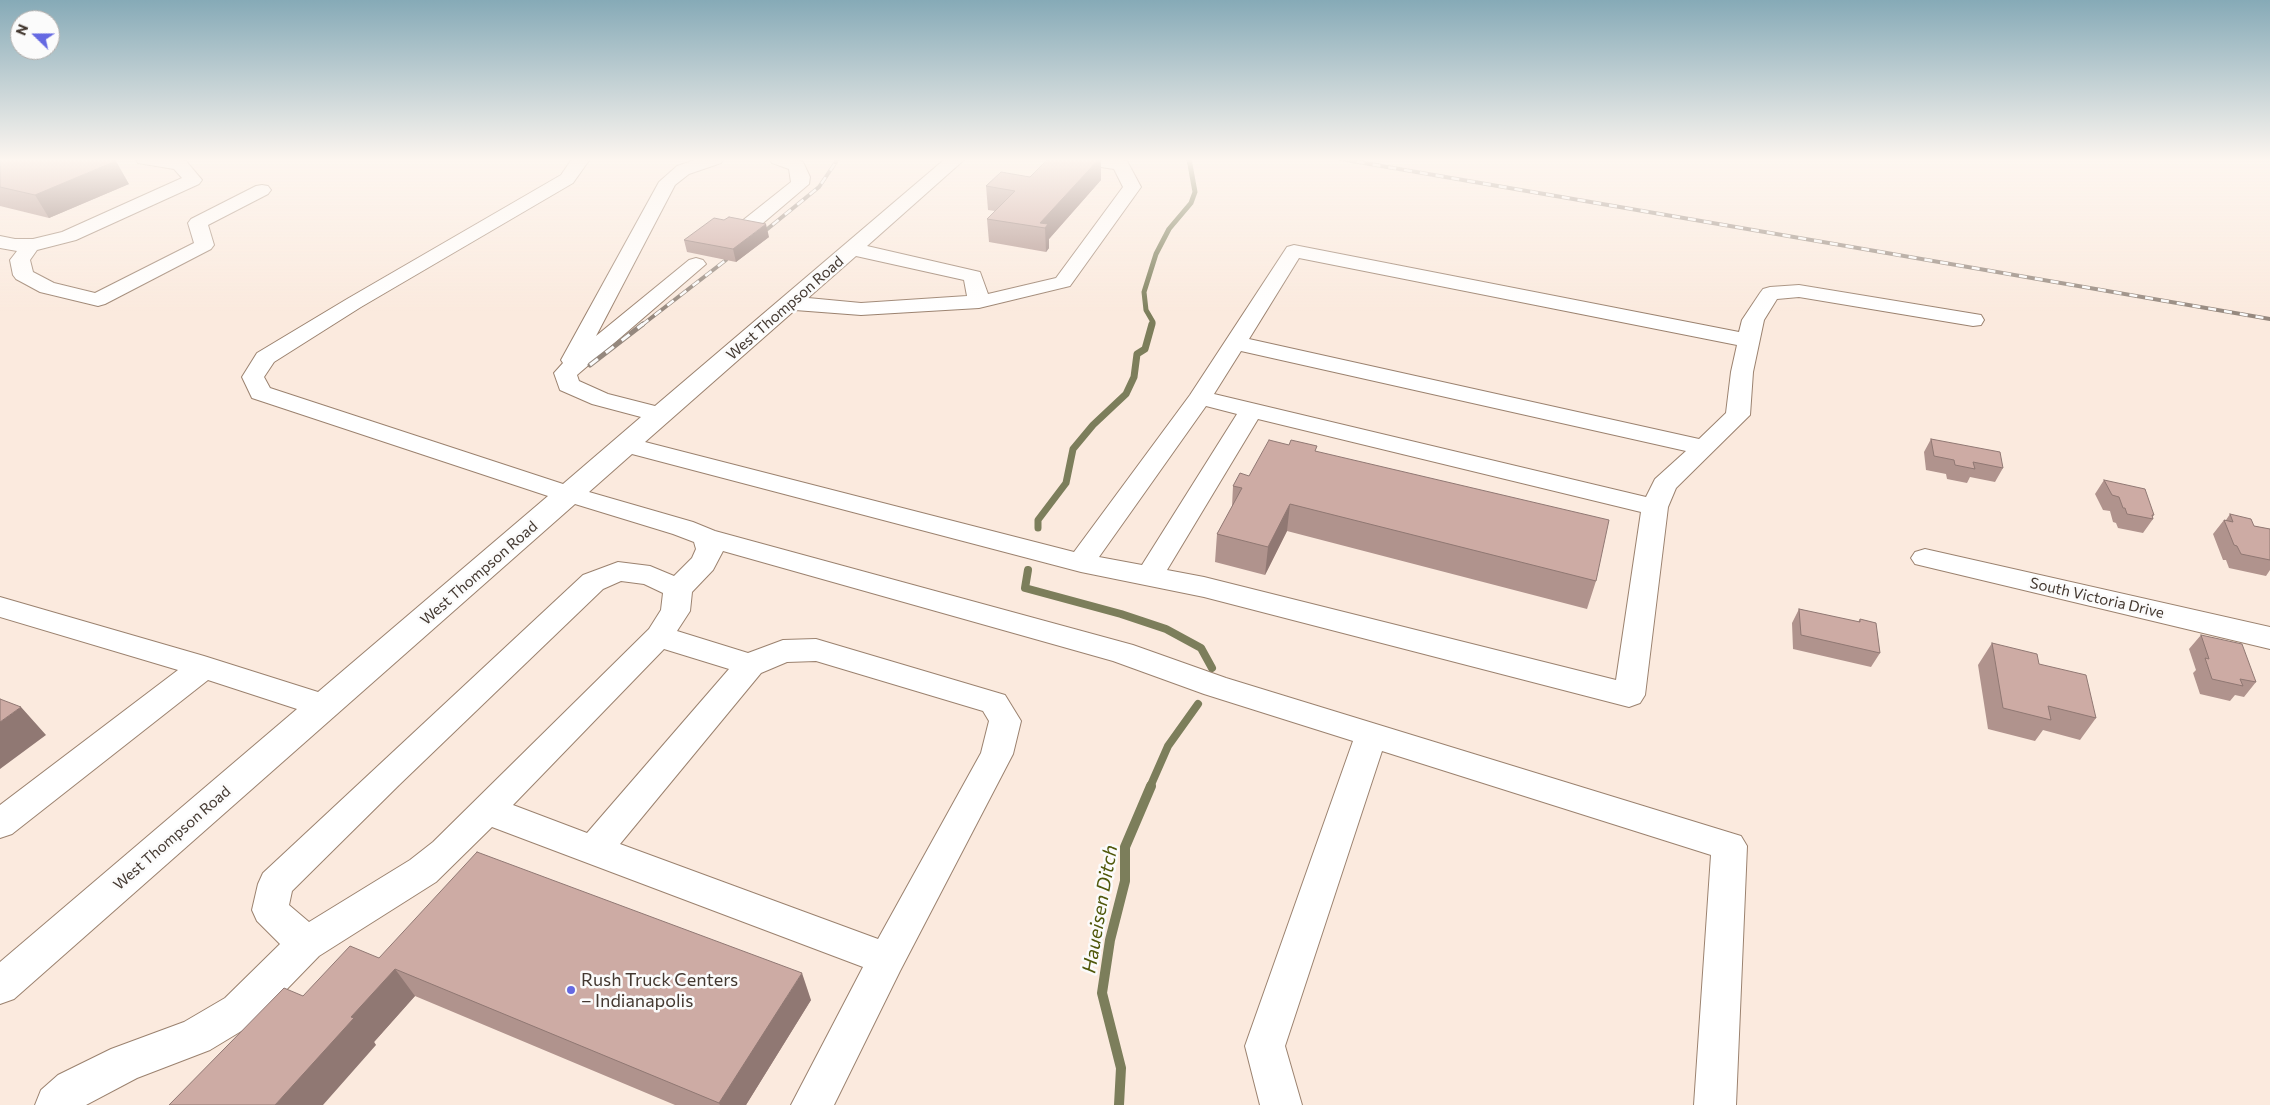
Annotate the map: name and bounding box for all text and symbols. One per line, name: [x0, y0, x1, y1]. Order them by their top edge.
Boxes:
north arrow: [10, 10, 60, 60]
text: N: [12, 22, 31, 38]
street label: West Thompson Road: [723, 252, 847, 364]
street label: West Thompson Road: [417, 517, 541, 629]
street label: South Victoria Drive: [2028, 574, 2166, 622]
street label: West Thompson Road: [110, 782, 234, 894]
water label: Haueisen Ditch: [1078, 843, 1122, 975]
place label: Rush Truck Centers – Indianapolis: [581, 969, 738, 1012]
marker: Rush Truck Centers – Indianapolis: [565, 984, 577, 996]

